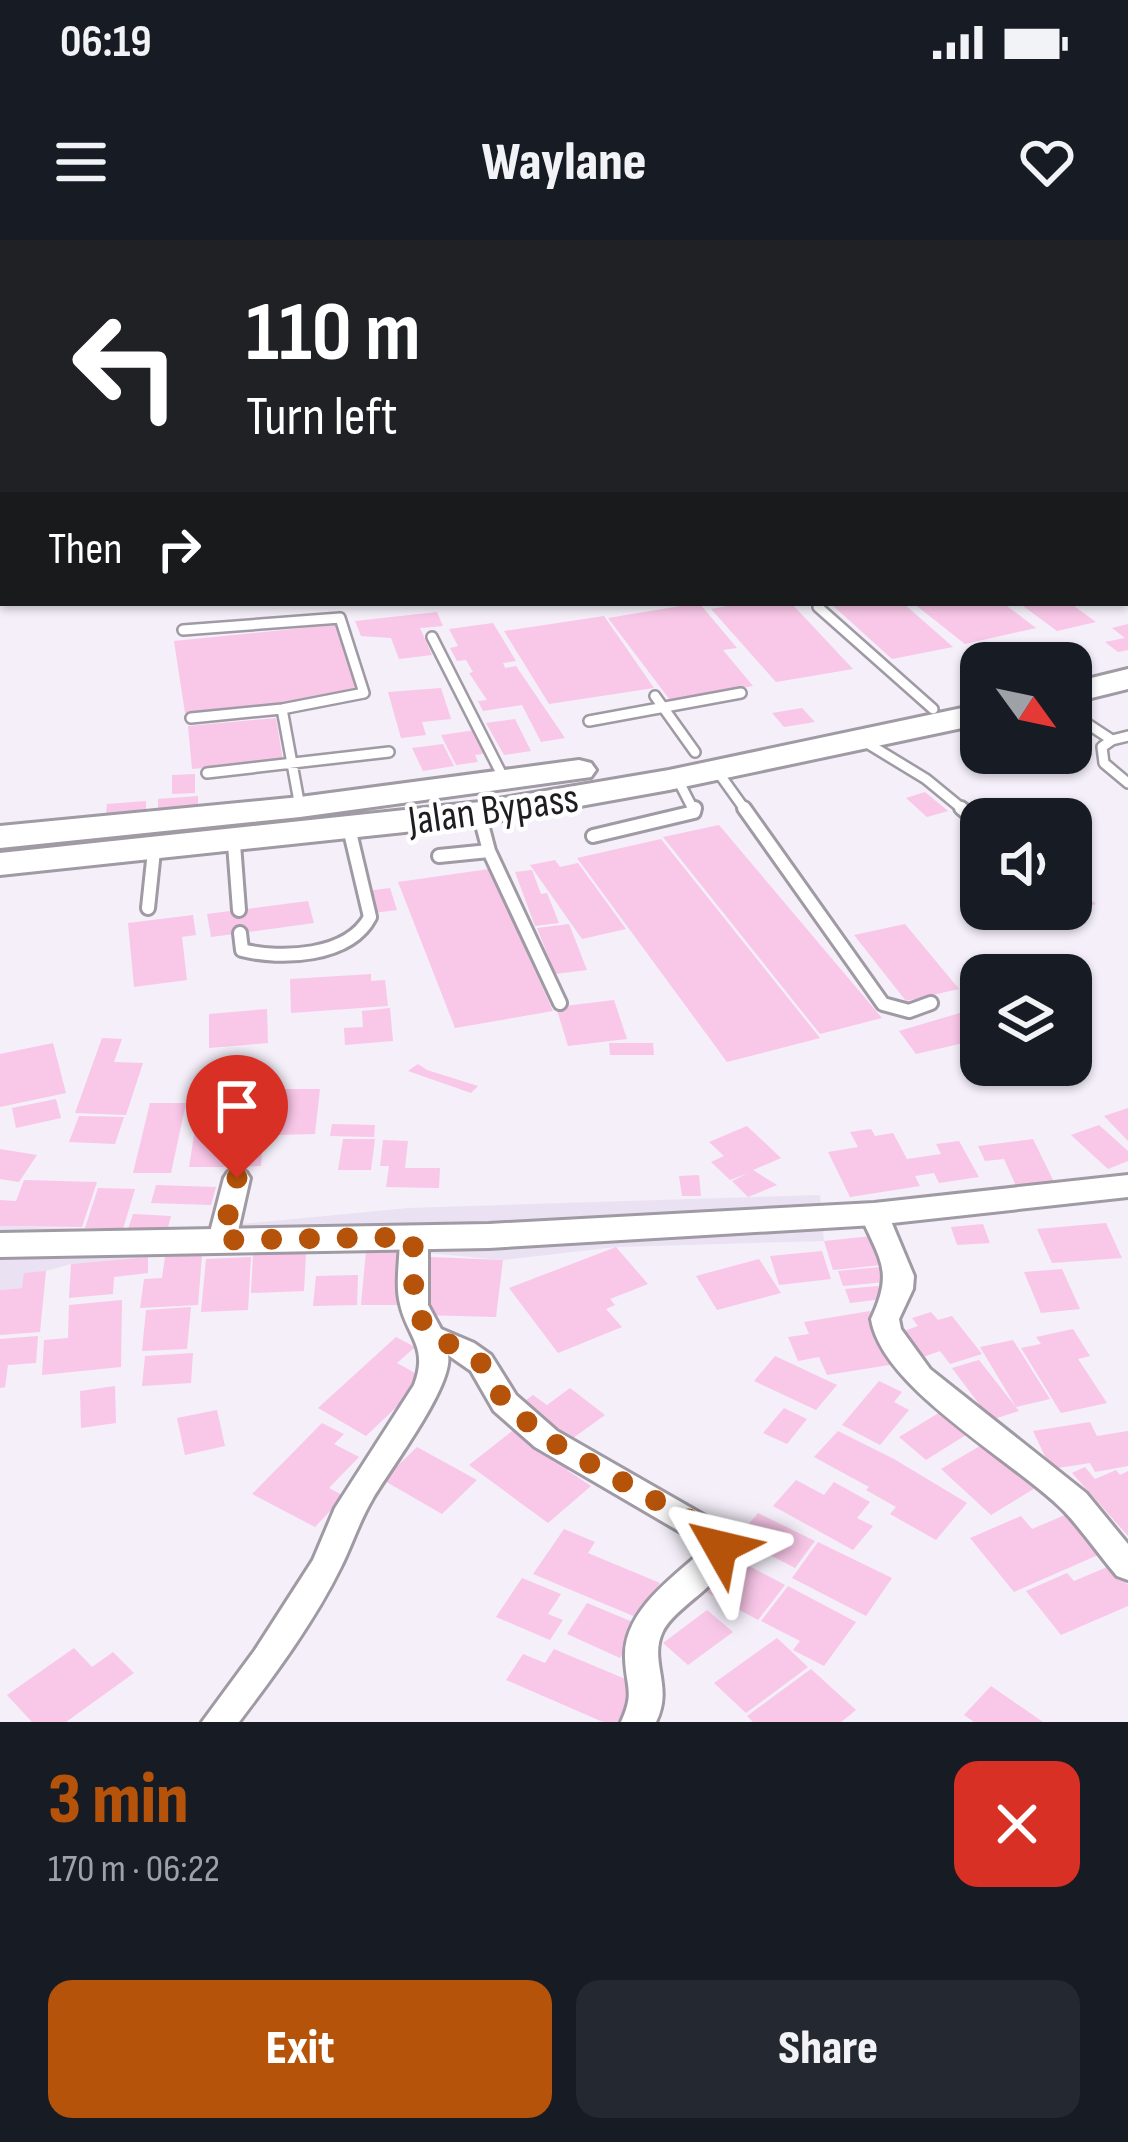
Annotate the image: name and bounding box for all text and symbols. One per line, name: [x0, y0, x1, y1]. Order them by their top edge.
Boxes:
text: 06:19: [60, 15, 152, 70]
icon: menu: [48, 129, 114, 195]
icon: heart: [1014, 129, 1080, 195]
text: Waylane: [482, 130, 646, 195]
text: 110 m: [246, 283, 421, 384]
icon: left: [48, 288, 204, 444]
text: Turn left: [246, 385, 398, 450]
icon: right: [146, 516, 212, 582]
text: Then: [48, 522, 122, 577]
north arrow: [960, 642, 1092, 774]
map controls: [960, 642, 1092, 1086]
street label: Jalan Bypass: [404, 773, 582, 848]
button: sound: [960, 798, 1092, 930]
button: layers: [960, 954, 1092, 1086]
pin: [186, 1055, 288, 1178]
icon: arrive: [204, 1073, 270, 1139]
position arrow: [657, 1484, 783, 1610]
text: 3 min: [48, 1757, 189, 1844]
button: close: [954, 1761, 1080, 1887]
text: 170 m · 06:22: [48, 1846, 220, 1893]
button: Exit: [48, 1980, 552, 2118]
button: Share: [576, 1980, 1080, 2118]

